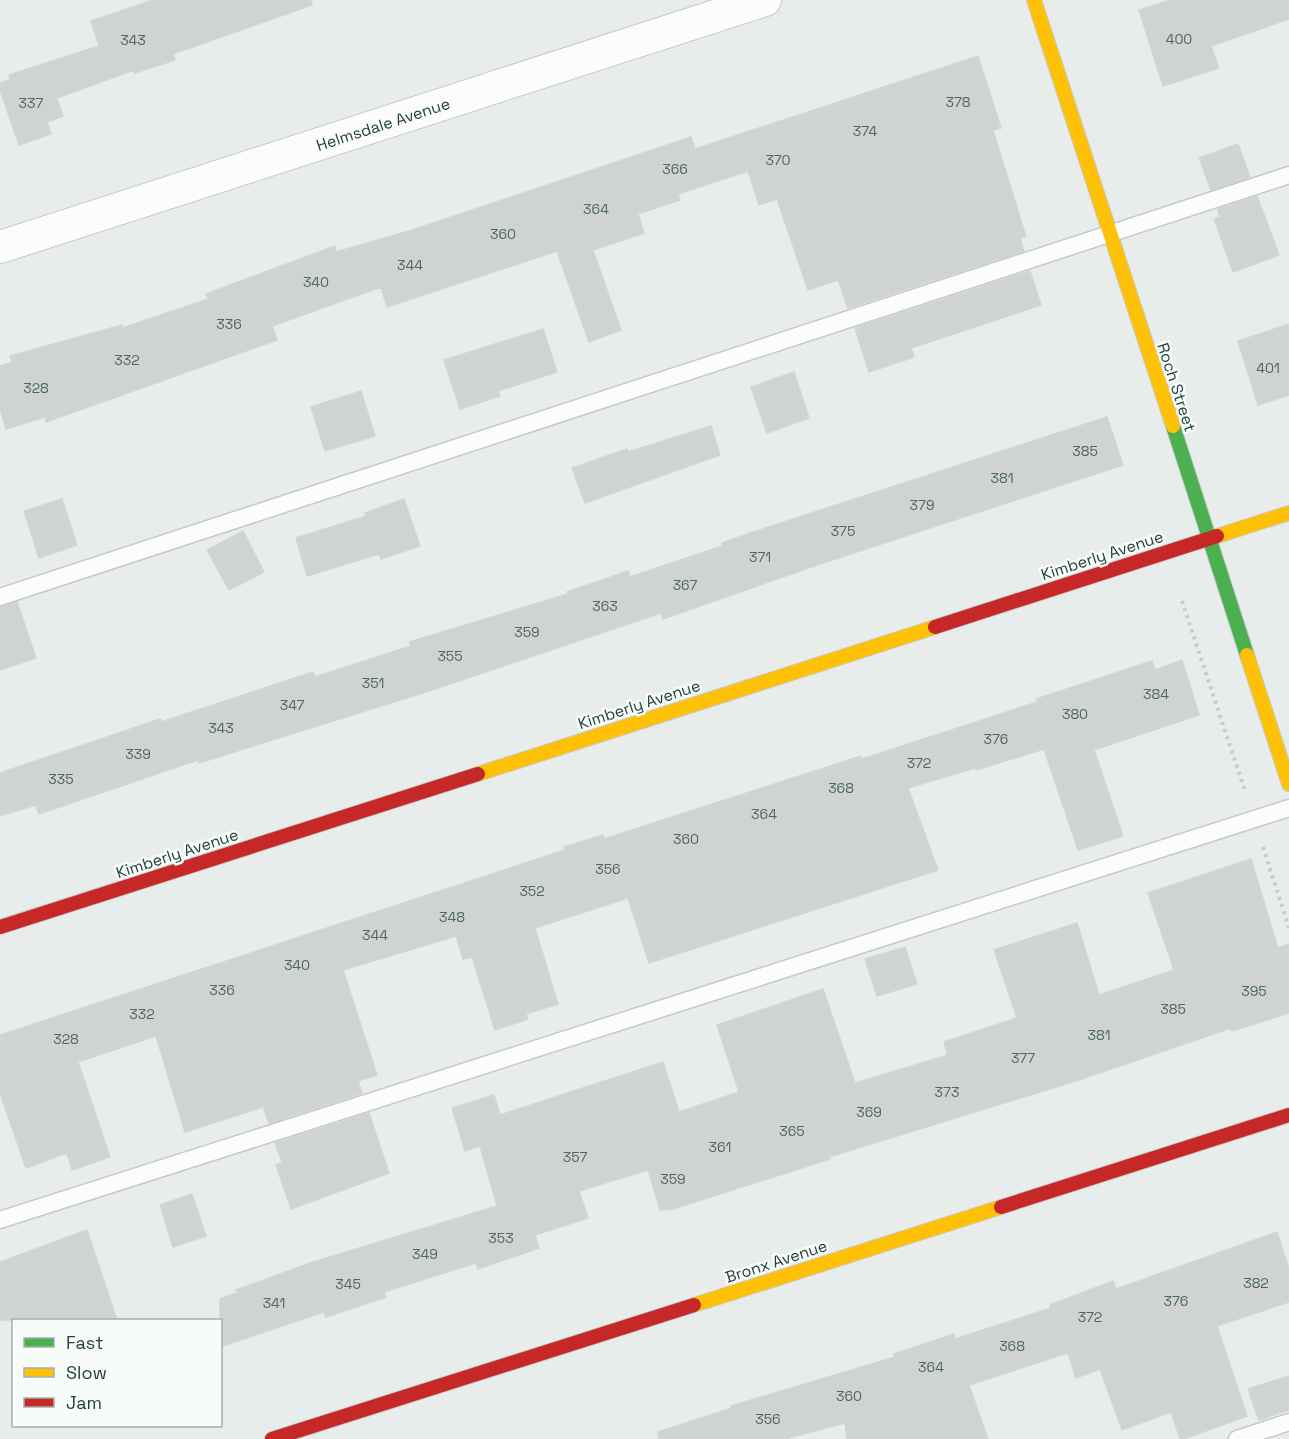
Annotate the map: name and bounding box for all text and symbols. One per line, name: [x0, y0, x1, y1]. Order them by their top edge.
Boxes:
house number: 400: [1166, 30, 1192, 48]
house number: 343: [120, 31, 146, 49]
street label: Helmsdale Avenue: [314, 93, 453, 156]
house number: 378: [945, 93, 971, 111]
house number: 337: [19, 94, 44, 112]
house number: 374: [853, 122, 877, 140]
house number: 370: [765, 151, 791, 169]
house number: 366: [662, 160, 688, 178]
house number: 364: [583, 200, 609, 218]
house number: 360: [490, 225, 516, 243]
house number: 344: [397, 256, 423, 274]
house number: 340: [303, 273, 329, 291]
house number: 336: [216, 315, 242, 333]
street label: Roch Street: [1152, 340, 1201, 434]
house number: 332: [114, 351, 140, 369]
house number: 401: [1256, 359, 1280, 377]
house number: 328: [23, 379, 49, 397]
house number: 385: [1072, 442, 1098, 460]
house number: 381: [990, 469, 1014, 487]
house number: 379: [910, 496, 934, 514]
house number: 375: [831, 522, 855, 540]
street label: Kimberly Avenue: [1038, 526, 1166, 585]
house number: 371: [749, 548, 771, 566]
house number: 367: [673, 576, 697, 594]
house number: 363: [592, 597, 618, 615]
house number: 359: [514, 623, 540, 641]
house number: 355: [437, 647, 463, 665]
house number: 351: [362, 674, 384, 692]
street label: Kimberly Avenue: [575, 675, 703, 734]
house number: 384: [1143, 685, 1169, 703]
house number: 347: [280, 696, 304, 714]
house number: 380: [1062, 705, 1088, 723]
house number: 343: [208, 719, 234, 737]
house number: 376: [984, 730, 1008, 748]
house number: 339: [125, 745, 151, 763]
house number: 372: [907, 754, 931, 772]
house number: 335: [48, 770, 74, 788]
house number: 368: [828, 779, 854, 797]
house number: 364: [751, 805, 777, 823]
street label: Kimberly Avenue: [113, 824, 241, 883]
house number: 360: [673, 830, 699, 848]
house number: 356: [595, 860, 621, 878]
house number: 352: [519, 882, 545, 900]
house number: 348: [439, 908, 465, 926]
house number: 344: [362, 926, 388, 944]
house number: 340: [284, 956, 310, 974]
house number: 336: [209, 981, 235, 999]
house number: 395: [1241, 982, 1267, 1000]
house number: 385: [1160, 1000, 1186, 1018]
house number: 332: [129, 1005, 155, 1023]
house number: 381: [1087, 1026, 1111, 1044]
house number: 328: [53, 1030, 79, 1048]
house number: 377: [1011, 1049, 1035, 1067]
house number: 373: [935, 1083, 959, 1101]
house number: 369: [856, 1103, 882, 1121]
house number: 365: [779, 1122, 805, 1140]
house number: 361: [709, 1138, 731, 1156]
house number: 357: [563, 1148, 587, 1166]
house number: 359: [660, 1170, 686, 1188]
house number: 353: [488, 1229, 514, 1247]
street label: Bronx Avenue: [723, 1235, 830, 1288]
house number: 349: [412, 1245, 438, 1263]
house number: 382: [1243, 1274, 1269, 1292]
house number: 345: [335, 1275, 361, 1293]
house number: 376: [1164, 1292, 1188, 1310]
house number: 341: [263, 1294, 285, 1312]
house number: 372: [1078, 1308, 1102, 1326]
legend: [12, 1319, 222, 1427]
text: Fast: [66, 1331, 103, 1354]
house number: 368: [999, 1337, 1025, 1355]
house number: 364: [918, 1358, 944, 1376]
text: Slow: [66, 1361, 107, 1384]
house number: 360: [836, 1387, 862, 1405]
text: Jam: [66, 1391, 102, 1414]
house number: 356: [755, 1410, 781, 1428]

